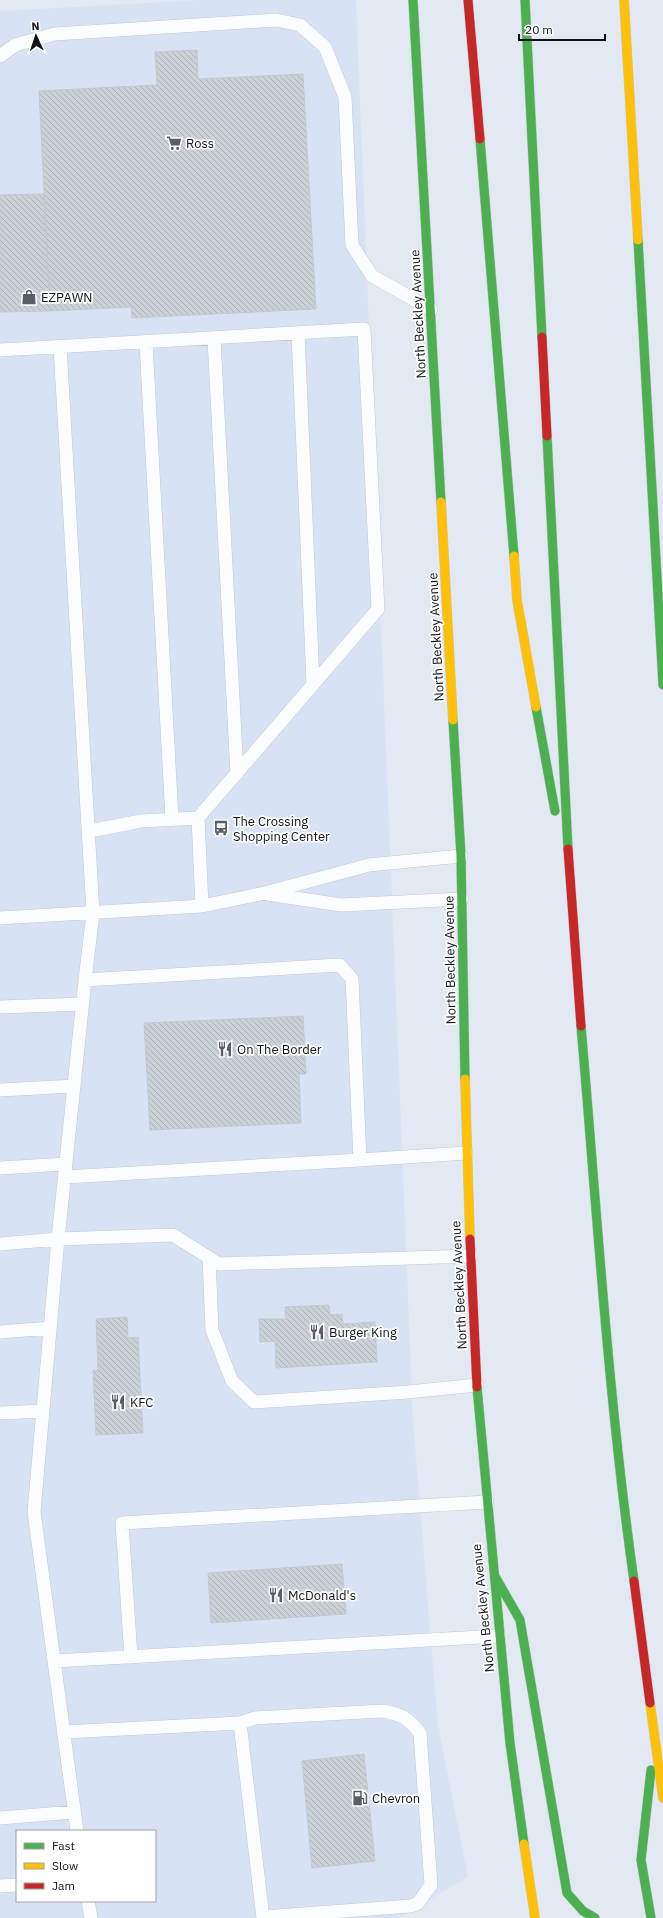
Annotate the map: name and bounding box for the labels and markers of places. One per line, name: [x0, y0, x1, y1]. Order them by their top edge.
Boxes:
supermarket icon: Ross: [165, 134, 183, 152]
place label: Ross: [186, 135, 214, 152]
shop icon: EZPAWN: [20, 288, 38, 306]
place label: EZPAWN: [41, 289, 92, 306]
place label: The Crossing Shopping Center: [233, 813, 330, 845]
bus stop icon: The Crossing Shopping Center: [212, 819, 230, 837]
restaurant icon: On The Border: [216, 1040, 234, 1058]
place label: On The Border: [237, 1041, 322, 1058]
restaurant icon: Burger King: [308, 1323, 326, 1341]
place label: Burger King: [329, 1324, 397, 1341]
restaurant icon: KFC: [109, 1393, 127, 1411]
place label: KFC: [130, 1394, 153, 1411]
restaurant icon: McDonald's: [267, 1586, 285, 1604]
place label: McDonald's: [288, 1587, 356, 1604]
fuel station icon: Chevron: [351, 1789, 369, 1807]
place label: Chevron: [372, 1790, 420, 1807]

